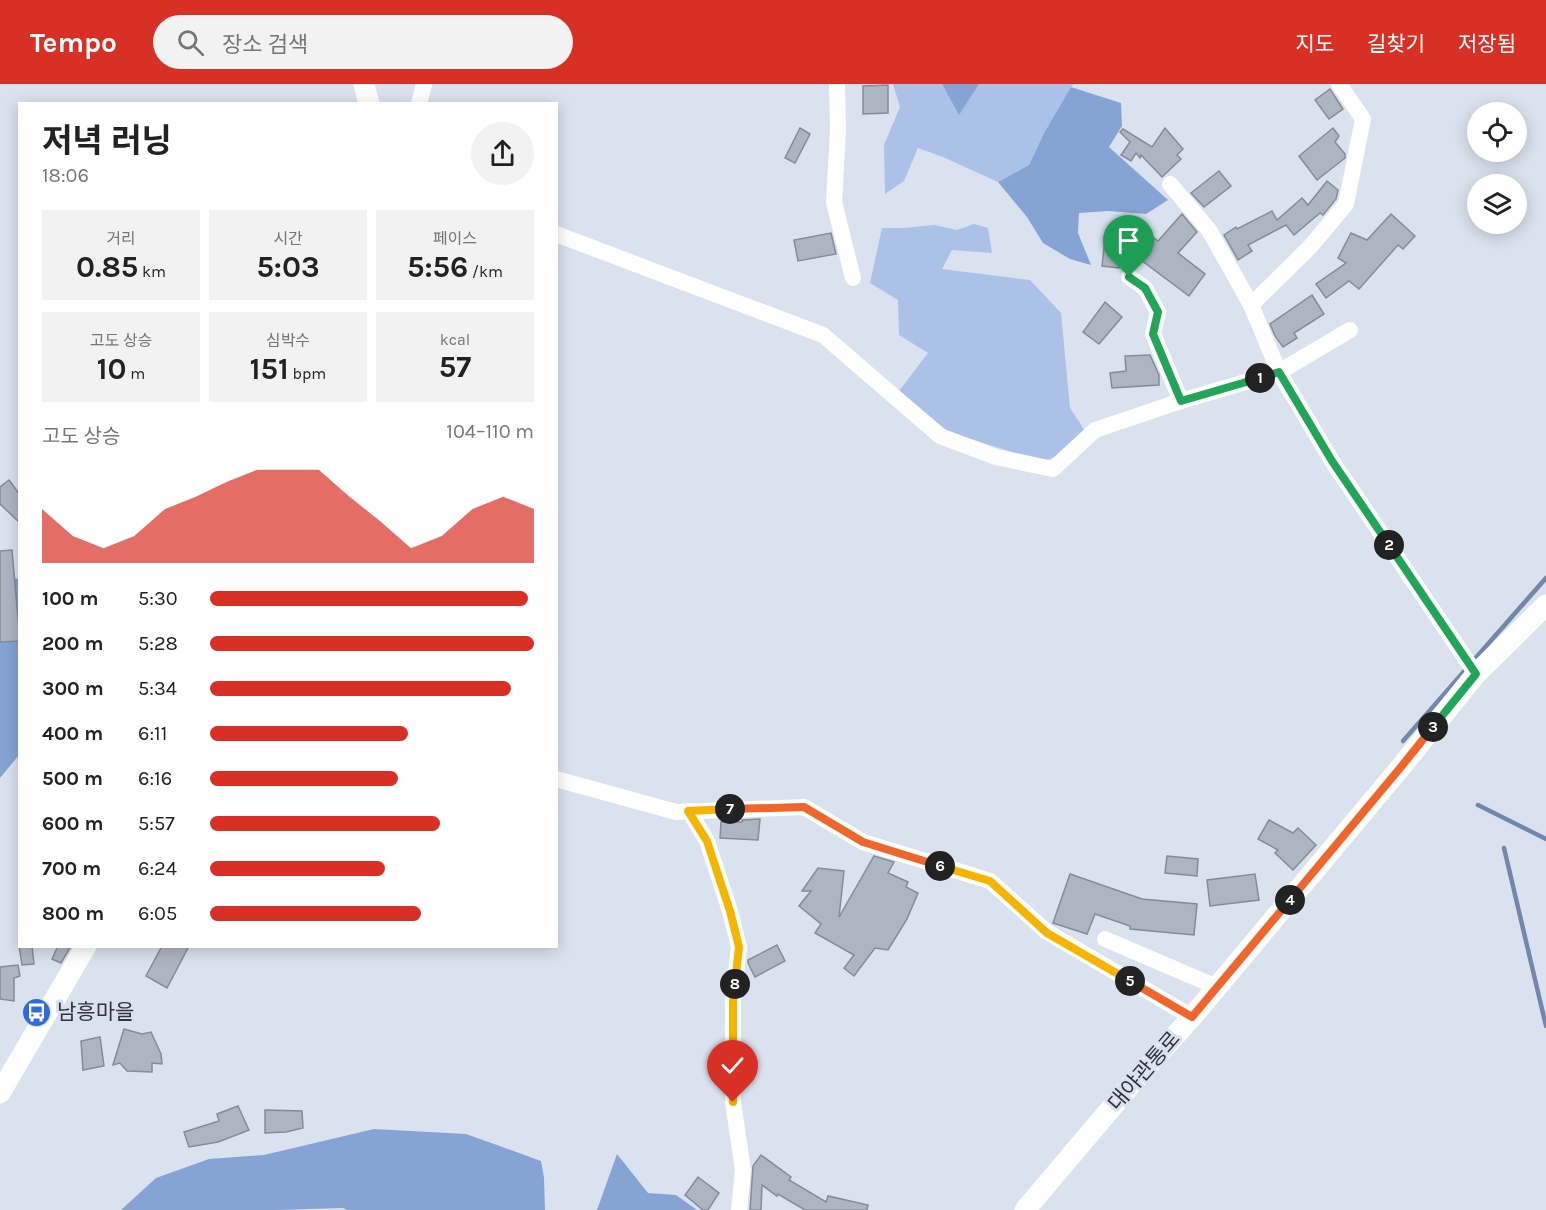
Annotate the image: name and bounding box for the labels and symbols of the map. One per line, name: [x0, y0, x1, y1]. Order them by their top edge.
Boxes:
pin: [1103, 215, 1154, 277]
pin: 1: [1245, 363, 1275, 393]
pin: 2: [1374, 530, 1404, 560]
pin: 3: [1418, 712, 1448, 742]
pin: 7: [715, 794, 745, 824]
pin: 6: [925, 851, 955, 881]
pin: 4: [1275, 885, 1305, 915]
pin: 5: [1115, 966, 1145, 996]
pin: 8: [720, 969, 750, 999]
bus stop icon: 남흥마을: [20, 996, 52, 1028]
place label: 남흥마을: [57, 1000, 134, 1024]
street label: 대야관통로: [1103, 1027, 1185, 1115]
pin: [707, 1040, 758, 1102]

